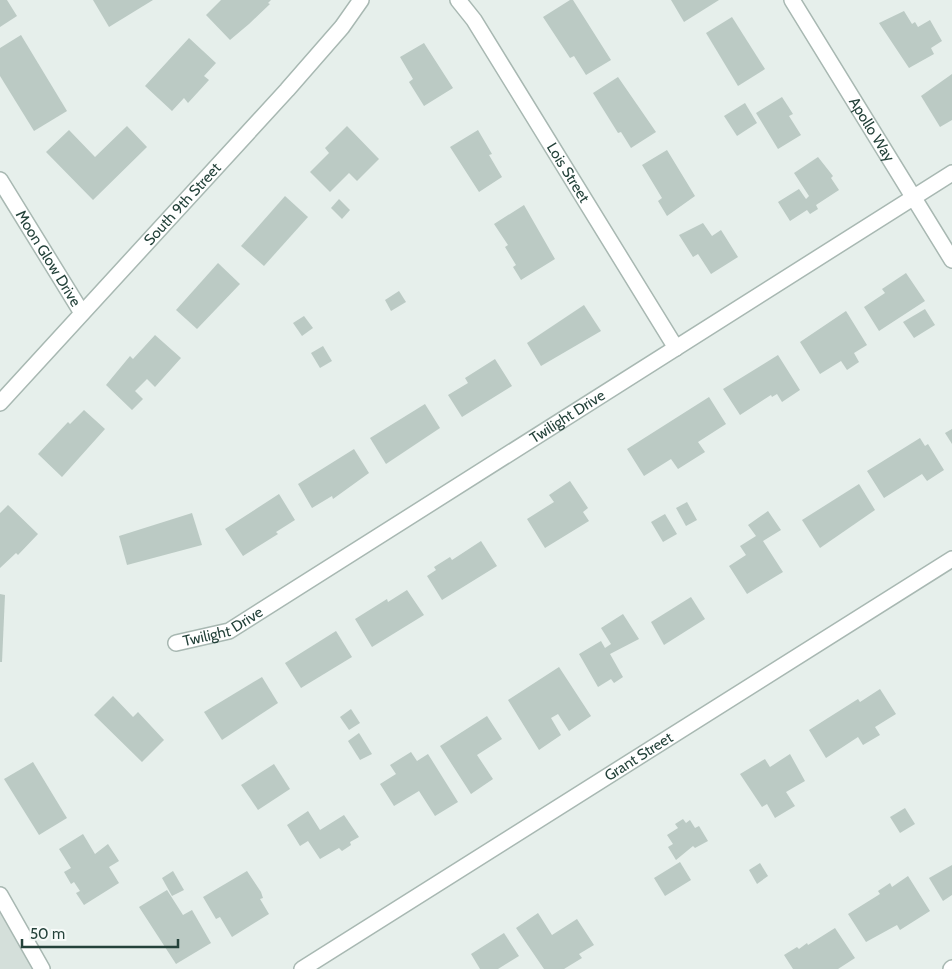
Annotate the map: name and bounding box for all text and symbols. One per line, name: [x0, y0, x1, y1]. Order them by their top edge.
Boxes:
street label: Apollo Way: [845, 94, 899, 165]
street label: Lois Street: [543, 140, 593, 206]
street label: South 9th Street: [140, 159, 225, 249]
street label: Moon Glow Drive: [12, 207, 85, 310]
street label: Twilight Drive: [527, 386, 609, 447]
street label: Twilight Drive: [181, 603, 266, 650]
street label: Grant Street: [601, 728, 676, 785]
scale bar: [22, 916, 179, 948]
text: 50 m: [30, 925, 65, 943]

